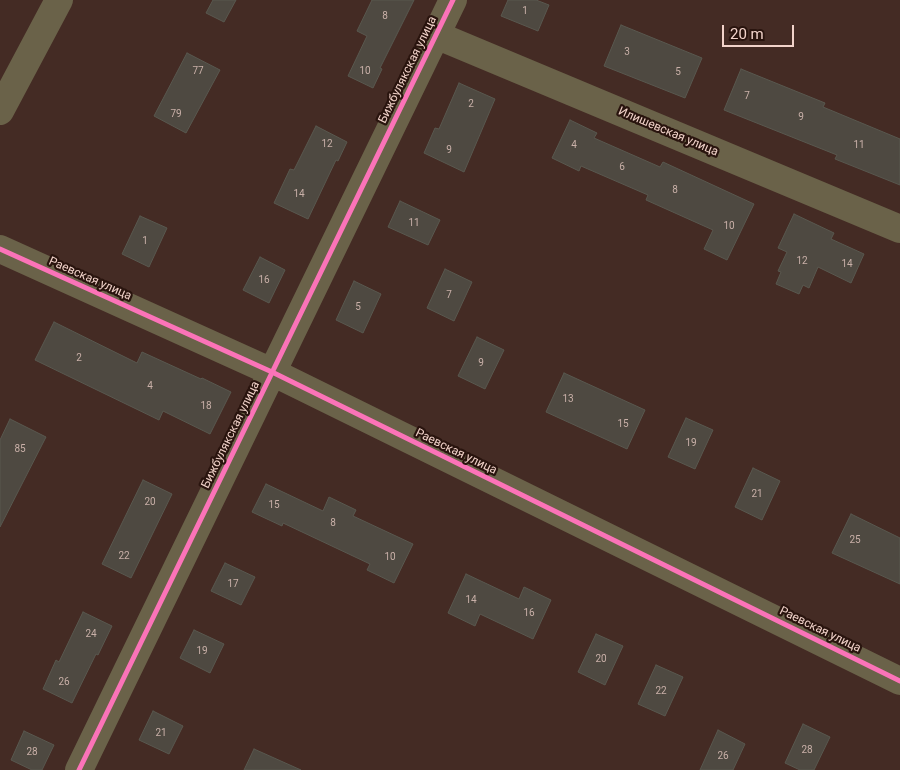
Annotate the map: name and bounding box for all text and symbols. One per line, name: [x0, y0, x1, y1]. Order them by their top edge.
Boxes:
house number: 1: [522, 5, 528, 17]
house number: 8: [382, 10, 388, 22]
street label: Бижбулякская улица: [376, 14, 440, 126]
scale bar: [725, 15, 798, 47]
text: 20 m: [730, 25, 764, 43]
house number: 3: [624, 46, 630, 58]
house number: 77: [192, 65, 204, 77]
house number: 10: [359, 65, 371, 77]
house number: 5: [675, 66, 681, 78]
house number: 7: [744, 90, 750, 102]
house number: 2: [468, 98, 474, 110]
street label: Илишевская улица: [616, 104, 720, 160]
house number: 79: [170, 108, 182, 120]
house number: 9: [798, 111, 804, 123]
house number: 12: [321, 138, 333, 150]
house number: 4: [571, 139, 577, 151]
house number: 11: [853, 139, 865, 151]
house number: 9: [446, 144, 452, 156]
house number: 6: [619, 161, 625, 173]
house number: 8: [672, 184, 678, 196]
house number: 14: [293, 188, 305, 200]
house number: 11: [408, 217, 420, 229]
house number: 10: [723, 220, 735, 232]
house number: 1: [142, 235, 148, 247]
street label: Раевская улица: [46, 254, 134, 304]
house number: 12: [796, 255, 808, 267]
house number: 14: [841, 258, 853, 270]
house number: 16: [258, 274, 270, 286]
house number: 7: [446, 289, 452, 301]
house number: 5: [355, 301, 361, 313]
house number: 2: [76, 352, 82, 364]
house number: 9: [478, 357, 484, 369]
street label: Бижбулякская улица: [199, 379, 263, 491]
house number: 4: [147, 380, 153, 392]
house number: 13: [562, 393, 574, 405]
house number: 18: [200, 400, 212, 412]
house number: 15: [617, 418, 629, 430]
street label: Раевская улица: [413, 426, 499, 478]
house number: 19: [685, 437, 697, 449]
house number: 85: [14, 443, 26, 455]
house number: 21: [751, 488, 763, 500]
house number: 20: [144, 496, 156, 508]
house number: 15: [268, 499, 280, 511]
house number: 8: [330, 517, 336, 529]
house number: 25: [849, 534, 861, 546]
house number: 22: [118, 550, 130, 562]
house number: 10: [384, 551, 396, 563]
house number: 17: [227, 578, 239, 590]
house number: 14: [465, 594, 477, 606]
street label: Раевская улица: [777, 604, 863, 656]
house number: 16: [523, 607, 535, 619]
house number: 24: [85, 628, 97, 640]
house number: 19: [196, 645, 208, 657]
house number: 20: [595, 653, 607, 665]
house number: 26: [58, 676, 70, 688]
house number: 22: [655, 685, 667, 697]
house number: 21: [155, 727, 167, 739]
house number: 28: [801, 744, 813, 756]
house number: 28: [26, 746, 38, 758]
house number: 26: [717, 750, 729, 762]

